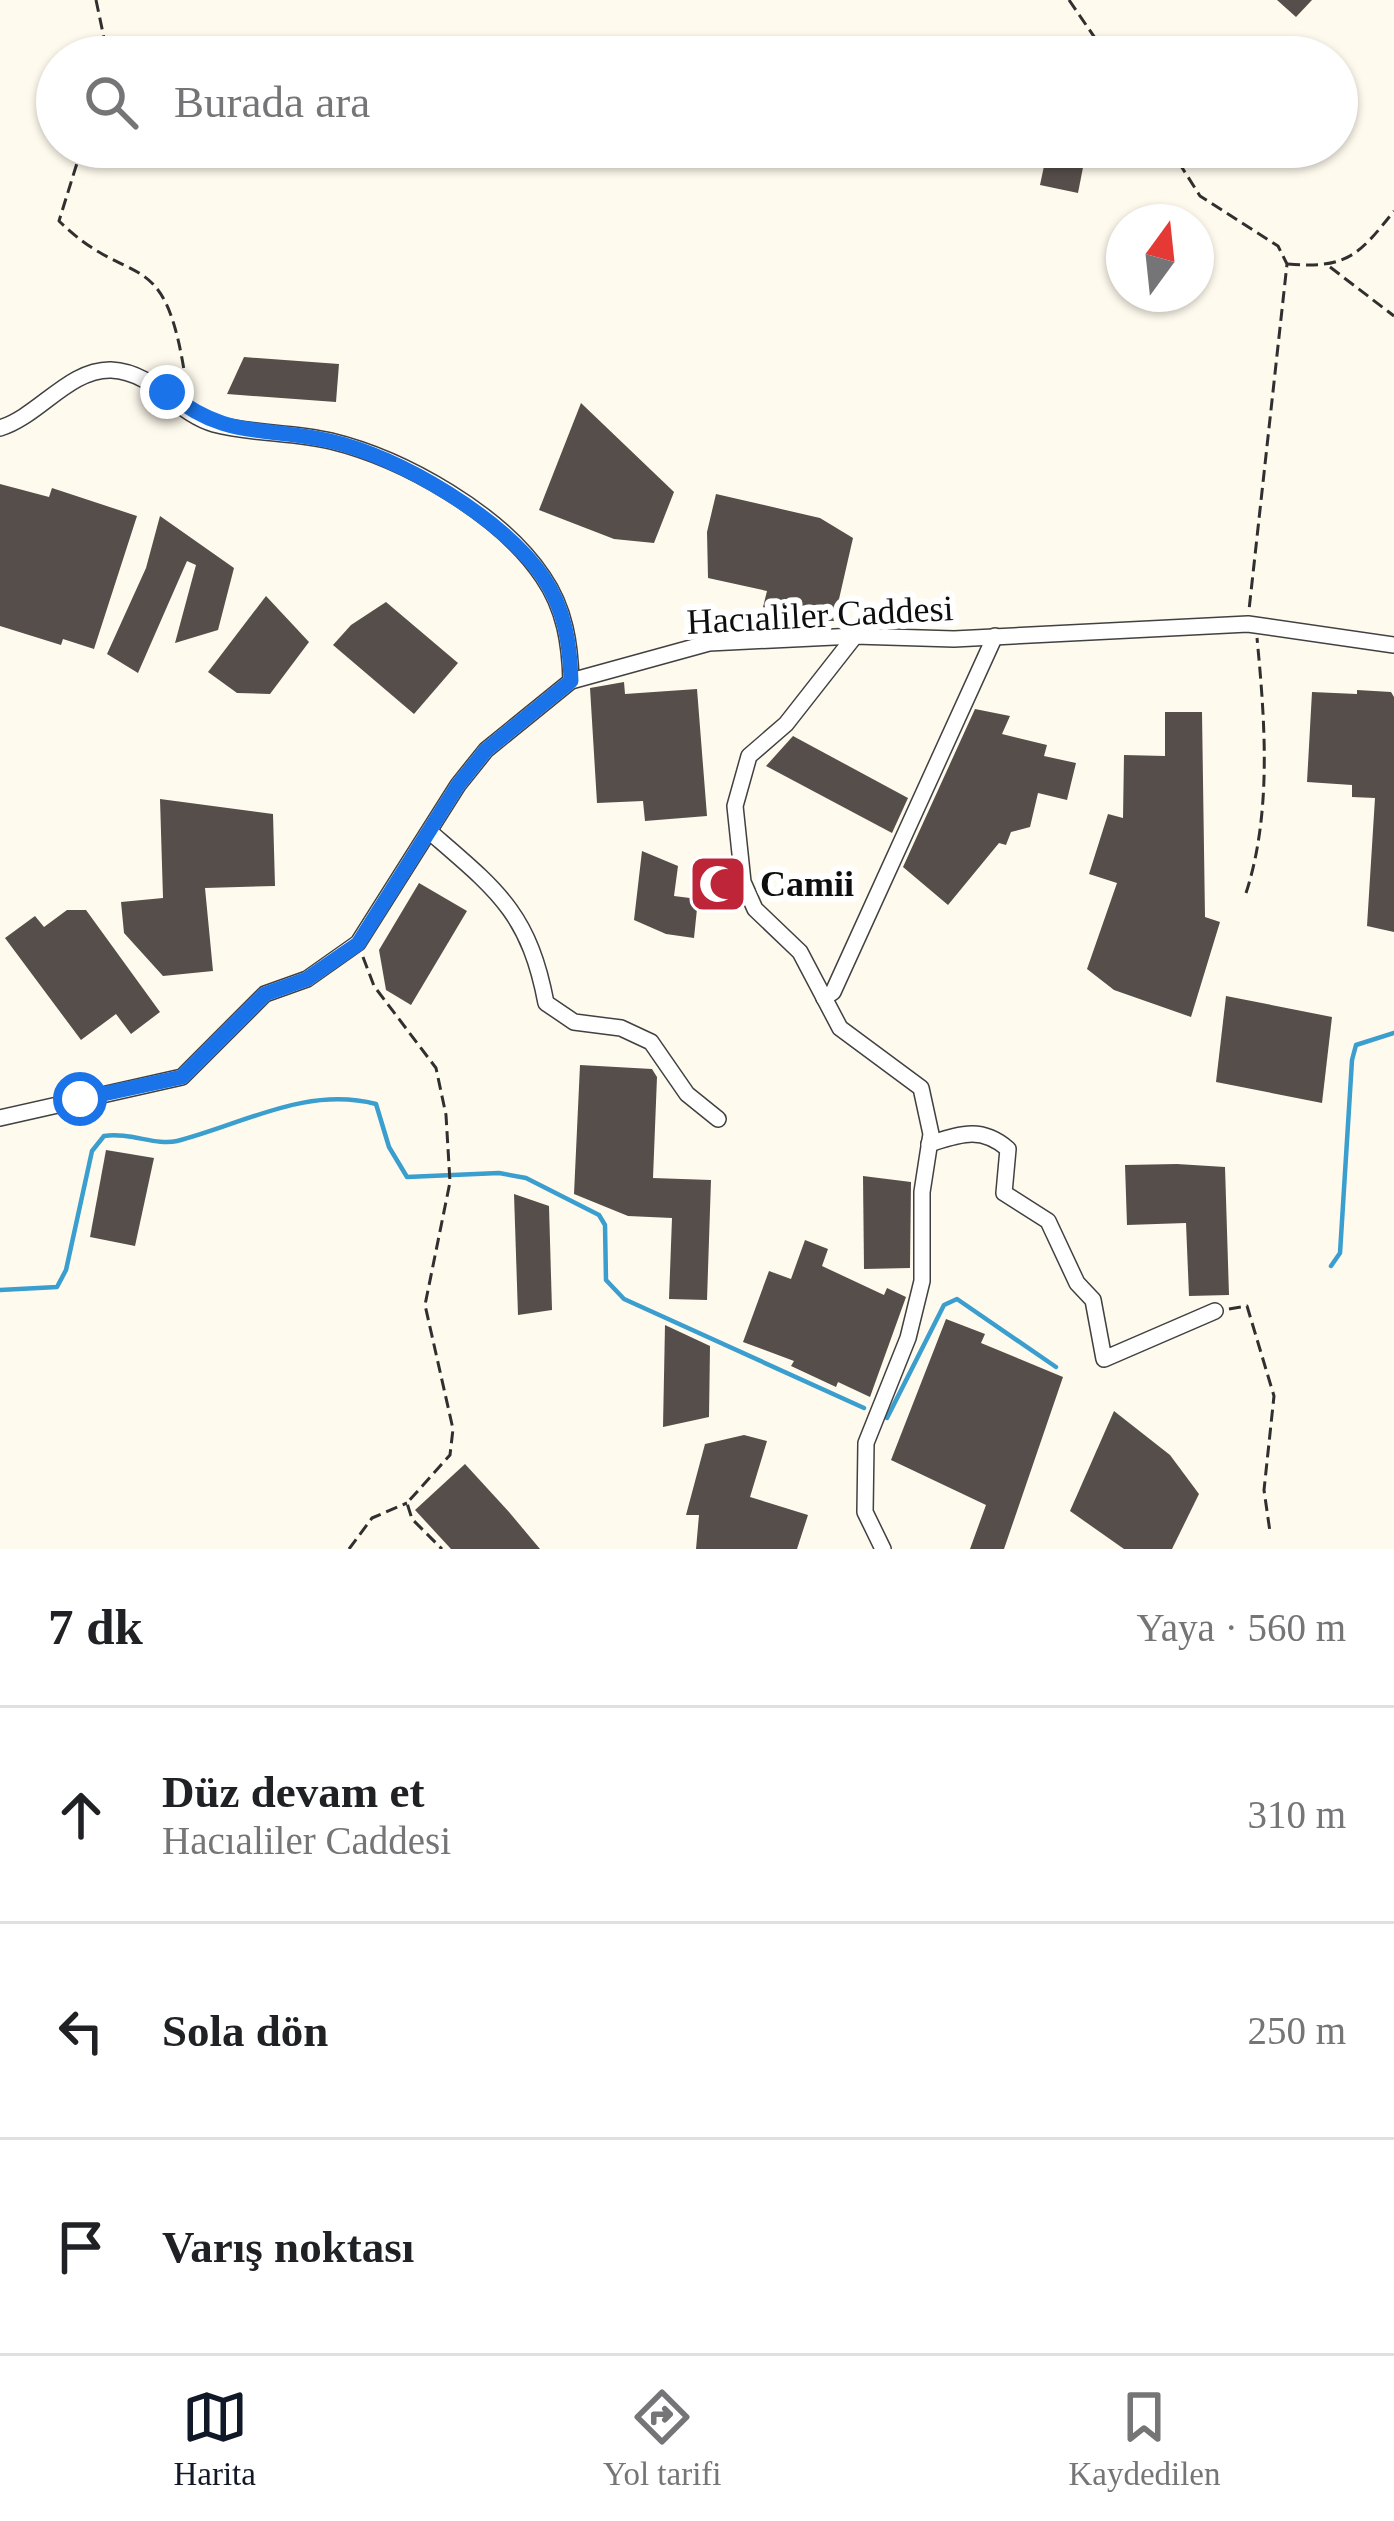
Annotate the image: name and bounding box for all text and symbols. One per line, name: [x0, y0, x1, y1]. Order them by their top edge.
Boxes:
search box: [36, 36, 1358, 168]
icon: search: [78, 69, 144, 135]
text: Burada ara: [174, 77, 370, 127]
north arrow: [1106, 204, 1214, 312]
route end: [140, 365, 194, 419]
street label: Hacıaliler Caddesi: [686, 588, 954, 642]
mosque icon: Camii: [687, 853, 749, 915]
place label: Camii: [760, 864, 854, 904]
route start: [53, 1072, 107, 1126]
text: 7 dk: [48, 1599, 143, 1655]
text: Yaya · 560 m: [1137, 1606, 1346, 1649]
text: Düz devam et: [162, 1767, 424, 1817]
icon: ahead: [48, 1782, 114, 1848]
text: 310 m: [1247, 1793, 1346, 1836]
text: Hacıaliler Caddesi: [162, 1819, 451, 1862]
icon: left: [48, 1998, 114, 2064]
text: Sola dön: [162, 2006, 328, 2056]
text: 250 m: [1247, 2009, 1346, 2052]
icon: arrive: [48, 2214, 114, 2280]
text: Varış noktası: [162, 2222, 414, 2272]
tab: Harita: [173, 2384, 256, 2493]
tab: Yol tarifi: [603, 2384, 721, 2493]
tab: Kaydedilen: [1068, 2384, 1221, 2493]

